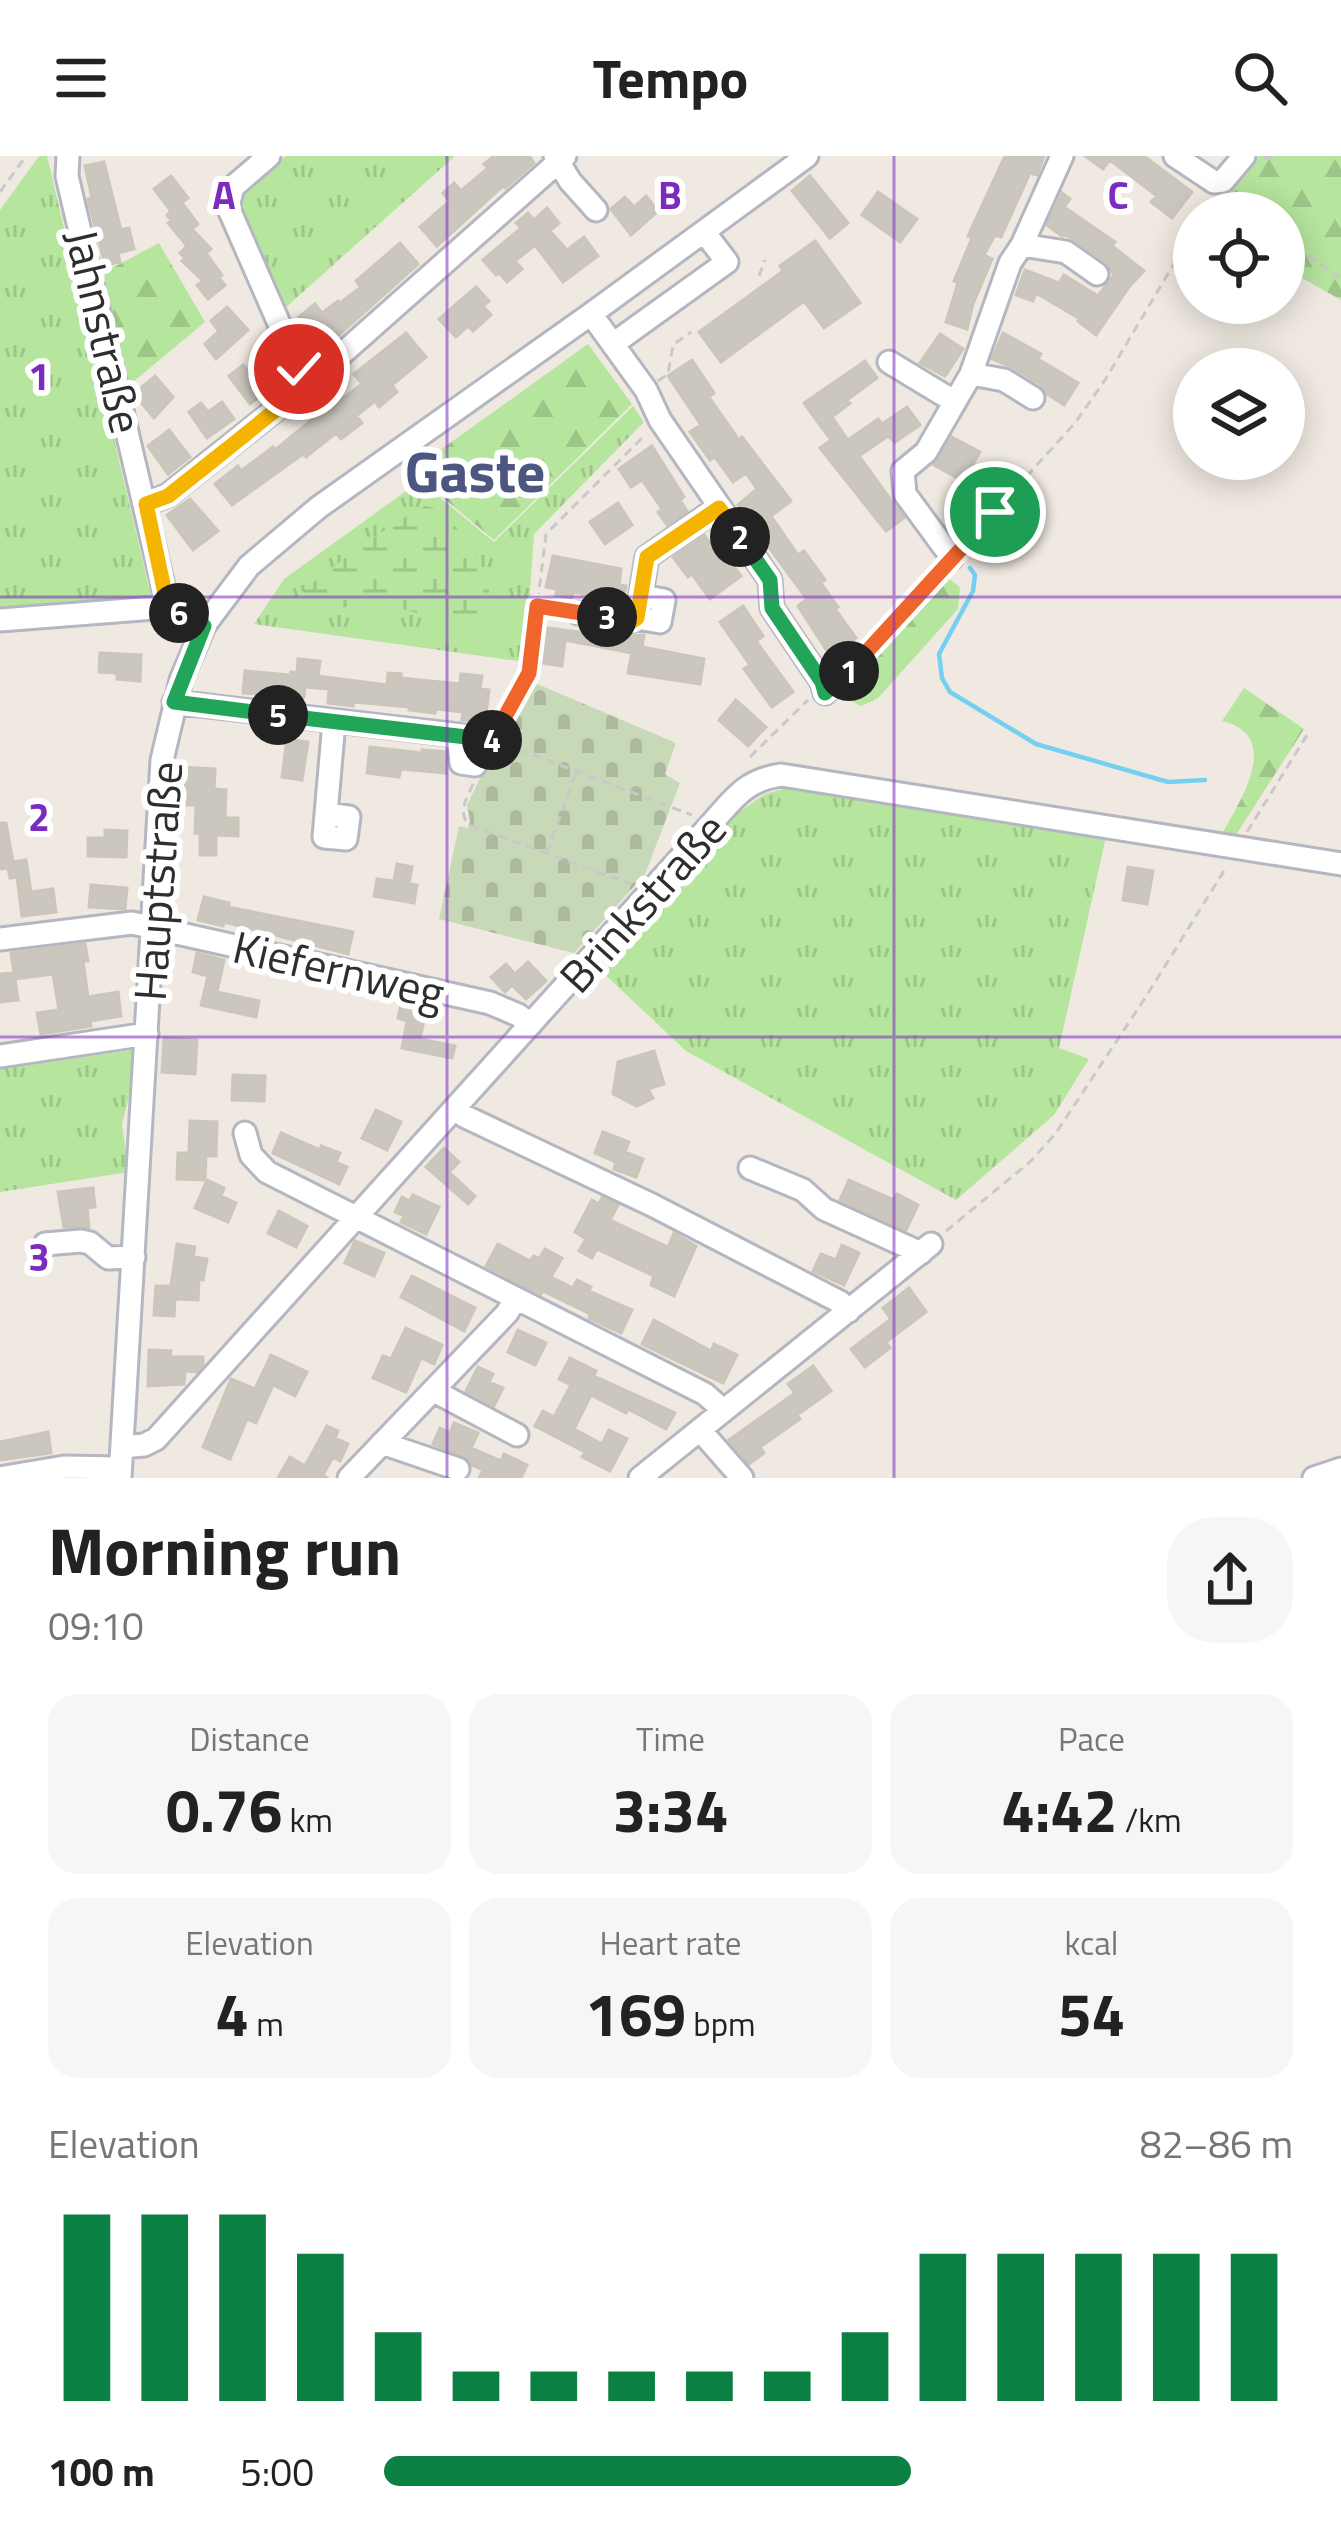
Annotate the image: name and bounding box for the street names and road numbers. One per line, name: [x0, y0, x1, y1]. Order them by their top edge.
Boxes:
street label: Jahnstraße: [49, 222, 161, 440]
street label: Hauptstraße: [115, 759, 199, 1003]
street label: Brinkstraße: [542, 797, 742, 1007]
street label: Kiefernweg: [227, 912, 451, 1026]

